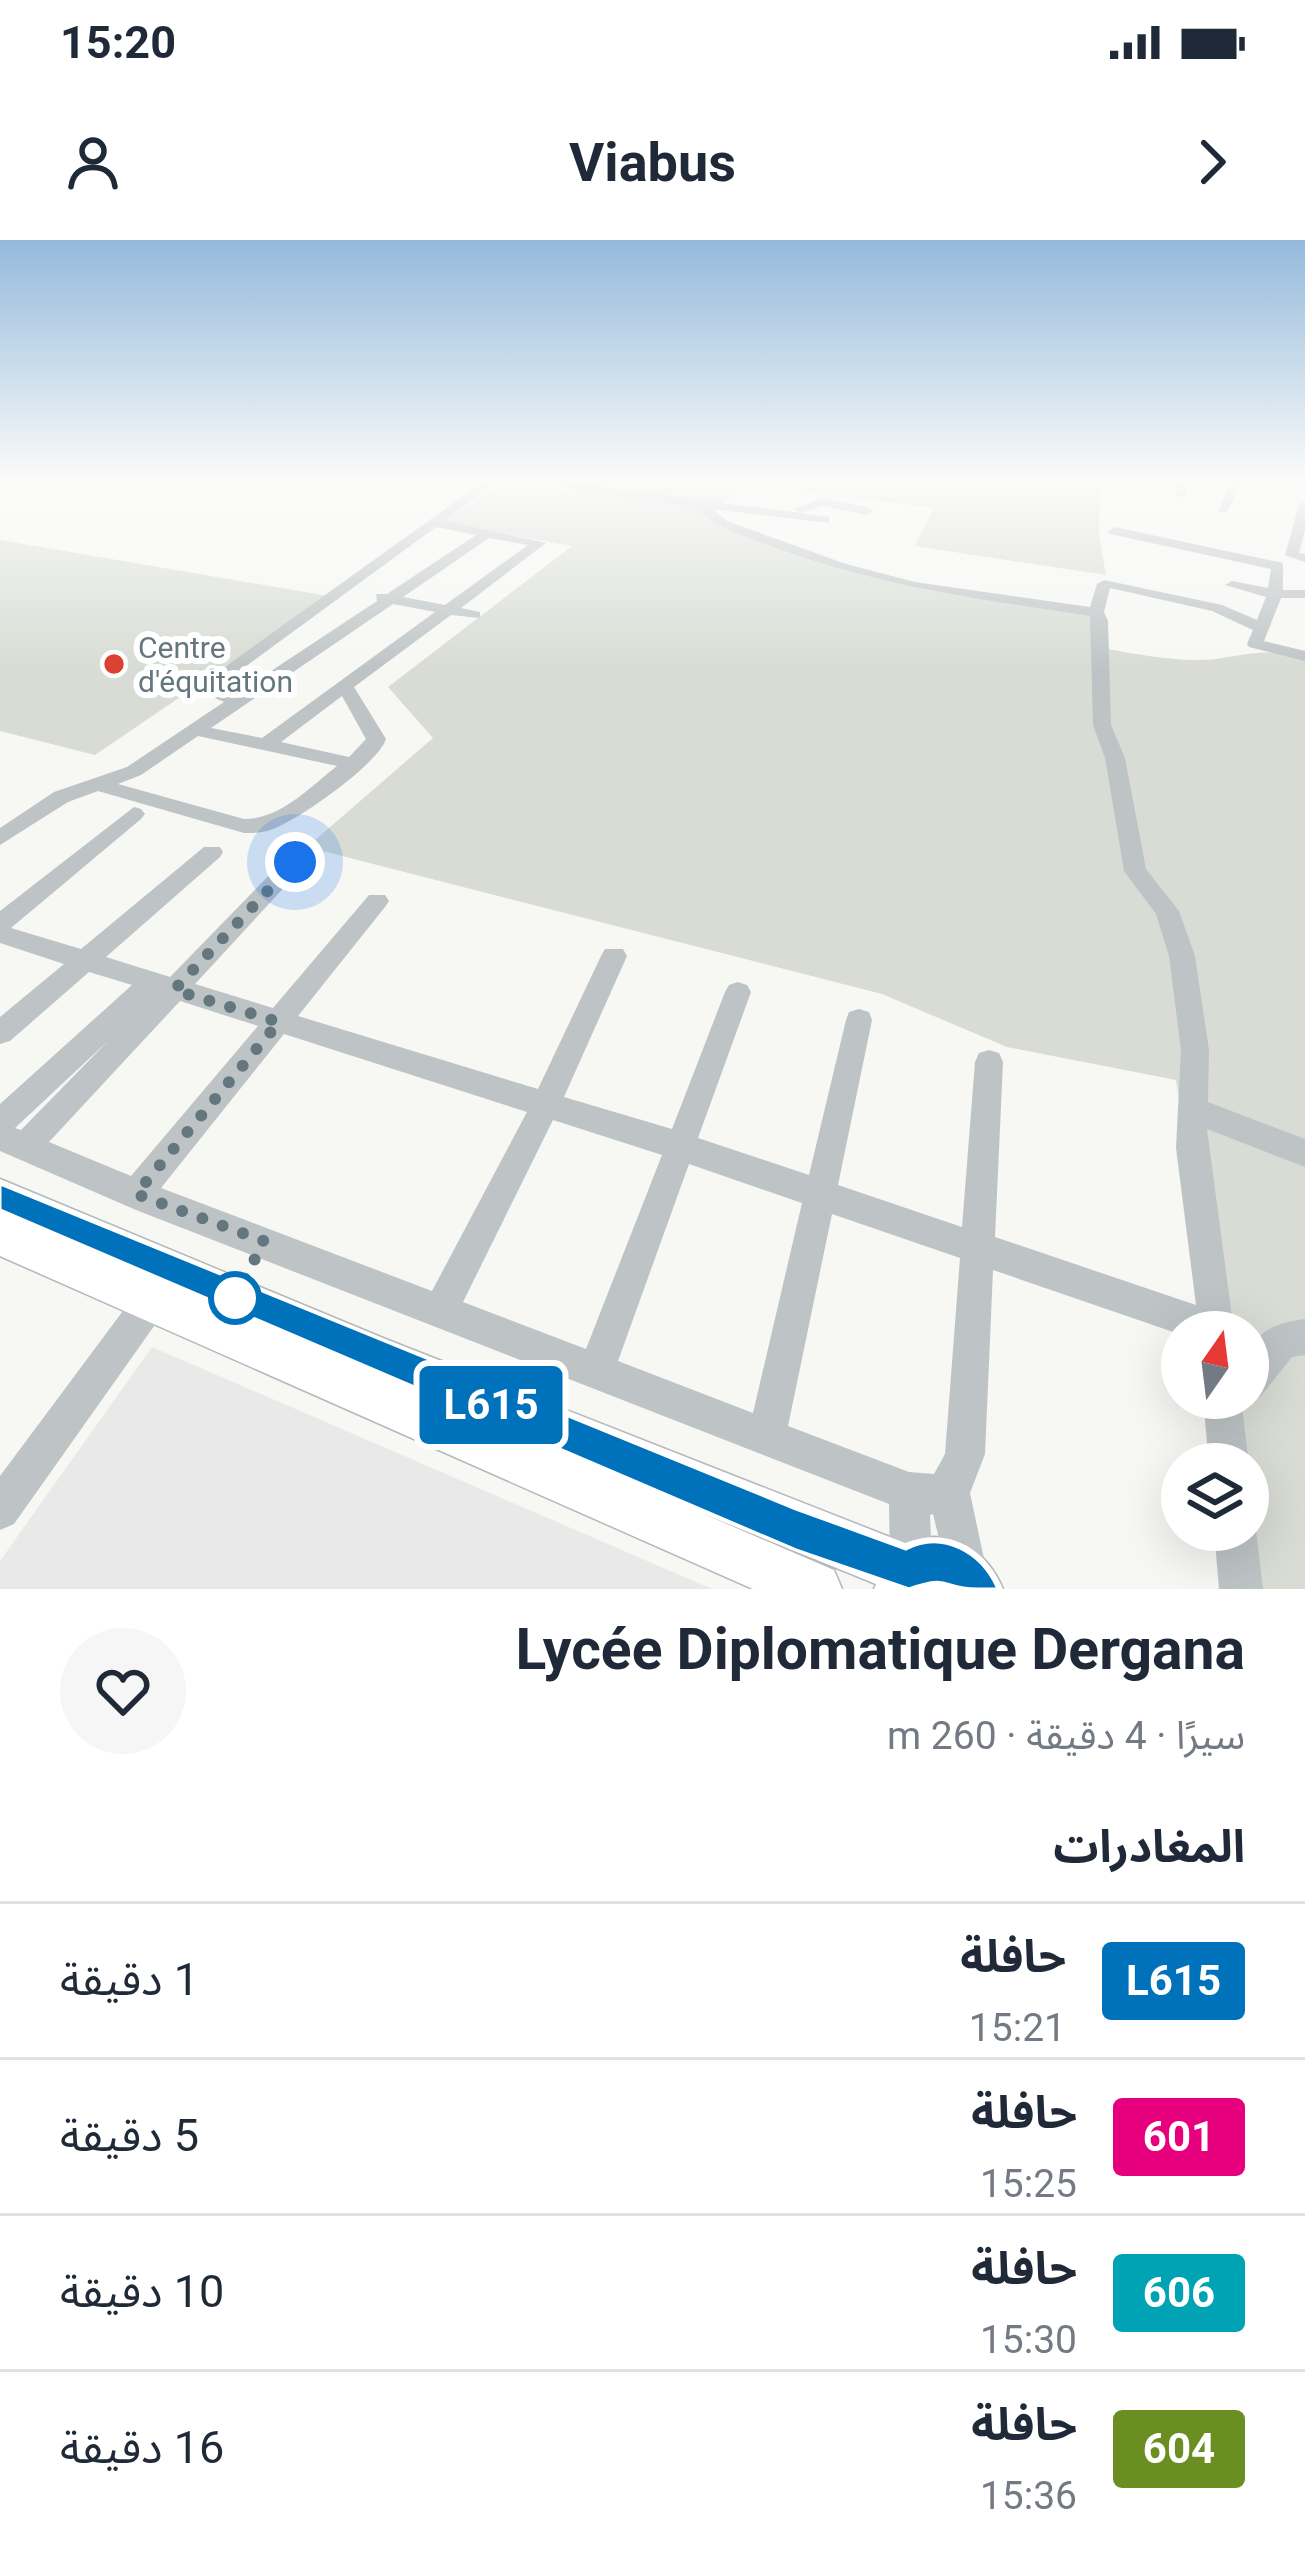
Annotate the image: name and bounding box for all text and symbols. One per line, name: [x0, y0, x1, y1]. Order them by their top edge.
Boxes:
text: 15:20: [60, 16, 176, 69]
icon: person: [60, 129, 126, 195]
icon: forward: [1179, 129, 1245, 195]
text: Viabus: [569, 131, 736, 194]
place label: Centre d'équitation: [138, 630, 293, 699]
marker: Centre d'équitation: [101, 651, 127, 677]
your location: [265, 832, 325, 892]
unlabelled marker: [210, 1273, 260, 1323]
north arrow: [1161, 1311, 1269, 1419]
map controls: [1161, 1311, 1269, 1551]
line badge: L615: [407, 1366, 575, 1444]
text: L615: [443, 1380, 539, 1429]
button: layers: [1161, 1443, 1269, 1551]
text: Lycée Diplomatique Dergana: [516, 1616, 1245, 1683]
button: heart: [60, 1628, 186, 1754]
text: سيرًا · 4 دقيقة · 260 m: [887, 1713, 1245, 1759]
text: المغادرات: [1053, 1820, 1245, 1873]
text: حافلة: [960, 1930, 1066, 1983]
text: 1 دقيقة: [60, 1953, 199, 2006]
text: L615: [1126, 1956, 1221, 2005]
text: 15:21: [969, 2005, 1066, 2051]
text: حافلة: [971, 2086, 1077, 2139]
text: 5 دقيقة: [60, 2109, 199, 2162]
text: 601: [1143, 2112, 1215, 2161]
text: 15:25: [980, 2161, 1077, 2207]
text: حافلة: [971, 2242, 1077, 2295]
text: 10 دقيقة: [60, 2265, 224, 2318]
text: 606: [1143, 2268, 1215, 2317]
text: 15:30: [980, 2317, 1077, 2363]
text: حافلة: [971, 2398, 1077, 2451]
text: 16 دقيقة: [60, 2421, 224, 2474]
text: 604: [1143, 2424, 1215, 2473]
text: 15:36: [980, 2473, 1077, 2519]

